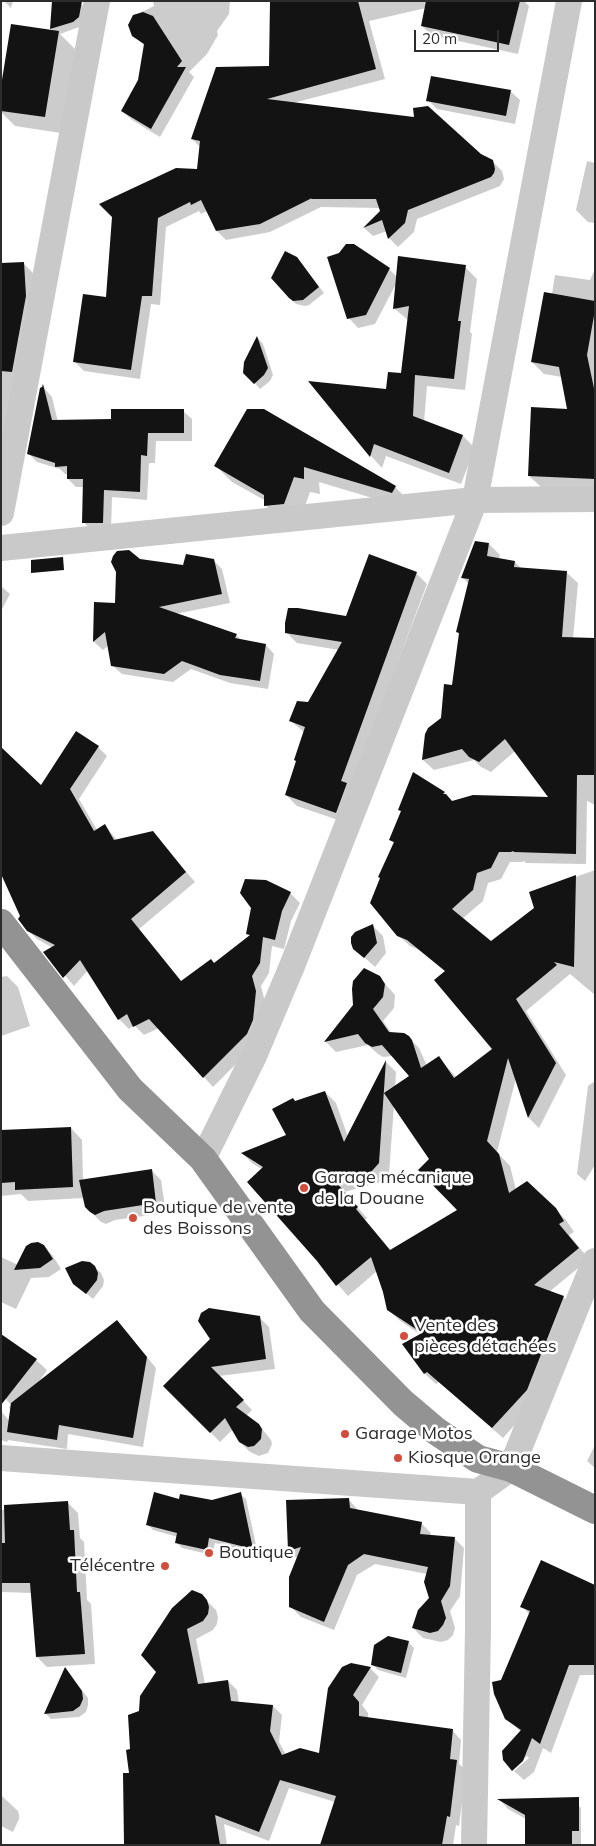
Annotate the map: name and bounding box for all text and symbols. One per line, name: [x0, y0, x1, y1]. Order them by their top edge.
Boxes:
scale bar: [416, 20, 501, 52]
text: 20 m: [422, 29, 457, 48]
place label: Garage mécanique de la Douane: [314, 1167, 472, 1210]
marker: Garage mécanique de la Douane: [298, 1182, 310, 1194]
place label: Boutique de vente des Boissons: [143, 1197, 293, 1240]
marker: Boutique de vente des Boissons: [127, 1212, 139, 1224]
place label: Vente des pièces détachées: [414, 1315, 557, 1358]
marker: Vente des pièces détachées: [398, 1330, 410, 1342]
place label: Garage Motos: [355, 1423, 473, 1445]
marker: Garage Motos: [339, 1428, 351, 1440]
place label: Kiosque Orange: [408, 1447, 541, 1469]
marker: Kiosque Orange: [392, 1452, 404, 1464]
place label: Boutique: [219, 1542, 293, 1564]
marker: Boutique: [203, 1547, 215, 1559]
place label: Télécentre: [70, 1555, 155, 1577]
marker: Télécentre: [159, 1560, 171, 1572]

